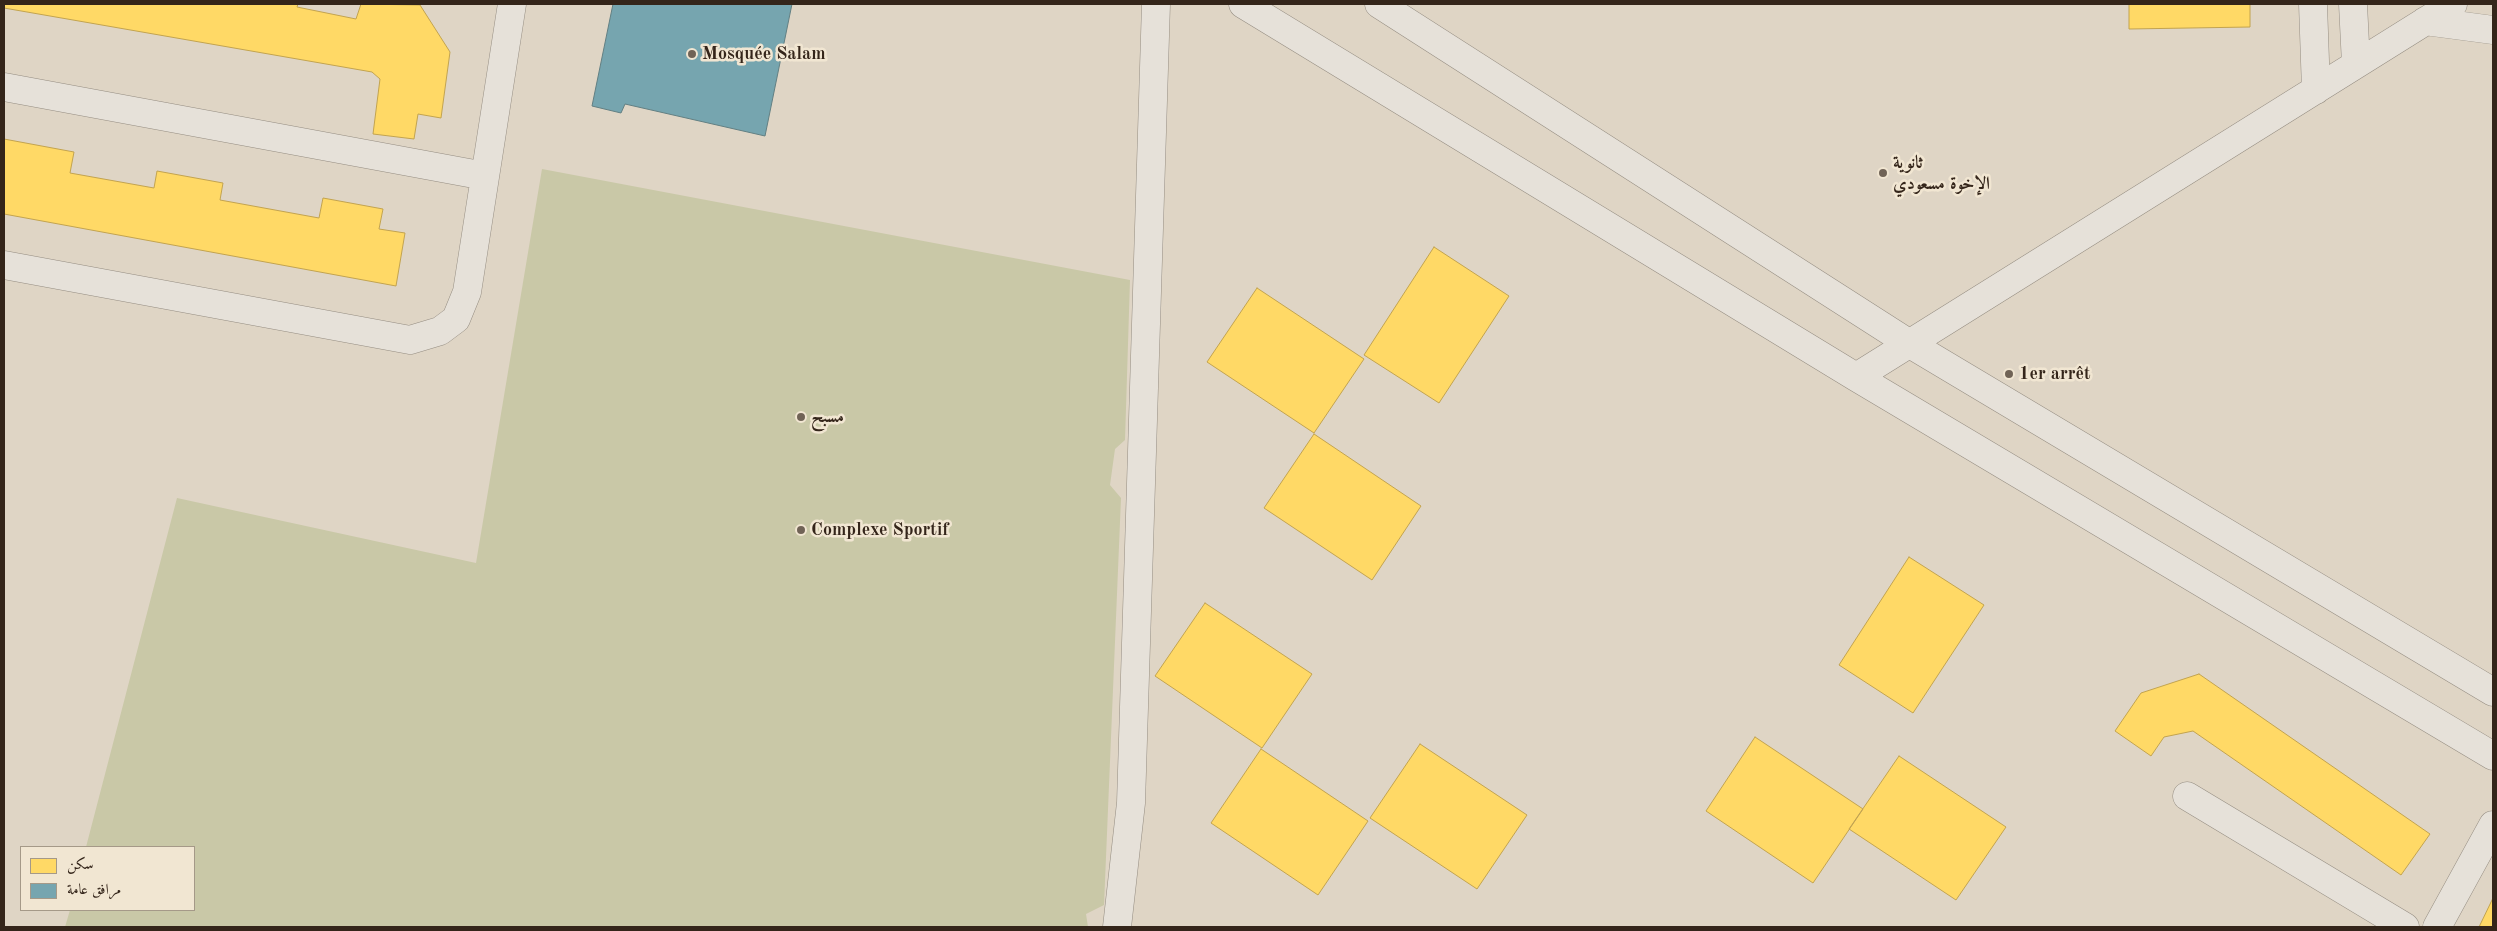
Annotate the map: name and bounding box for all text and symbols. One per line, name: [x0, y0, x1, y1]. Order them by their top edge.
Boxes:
place label: Mosquée Salam: [702, 43, 826, 65]
marker: Mosquée Salam: [686, 48, 698, 60]
place label: ثانوية الإخوة مسعودي: [1893, 152, 1990, 194]
marker: ثانوية الإخوة مسعودي: [1877, 167, 1889, 179]
place label: 1er arrêt: [2019, 363, 2091, 385]
marker: 1er arrêt: [2003, 368, 2015, 380]
place label: مسبح: [811, 406, 844, 428]
marker: مسبح: [795, 411, 807, 423]
place label: Complexe Sportif: [811, 519, 949, 541]
marker: Complexe Sportif: [795, 524, 807, 536]
legend: [20, 846, 195, 911]
text: سكن: [67, 858, 94, 873]
text: مرافق عامة: [67, 883, 121, 898]

